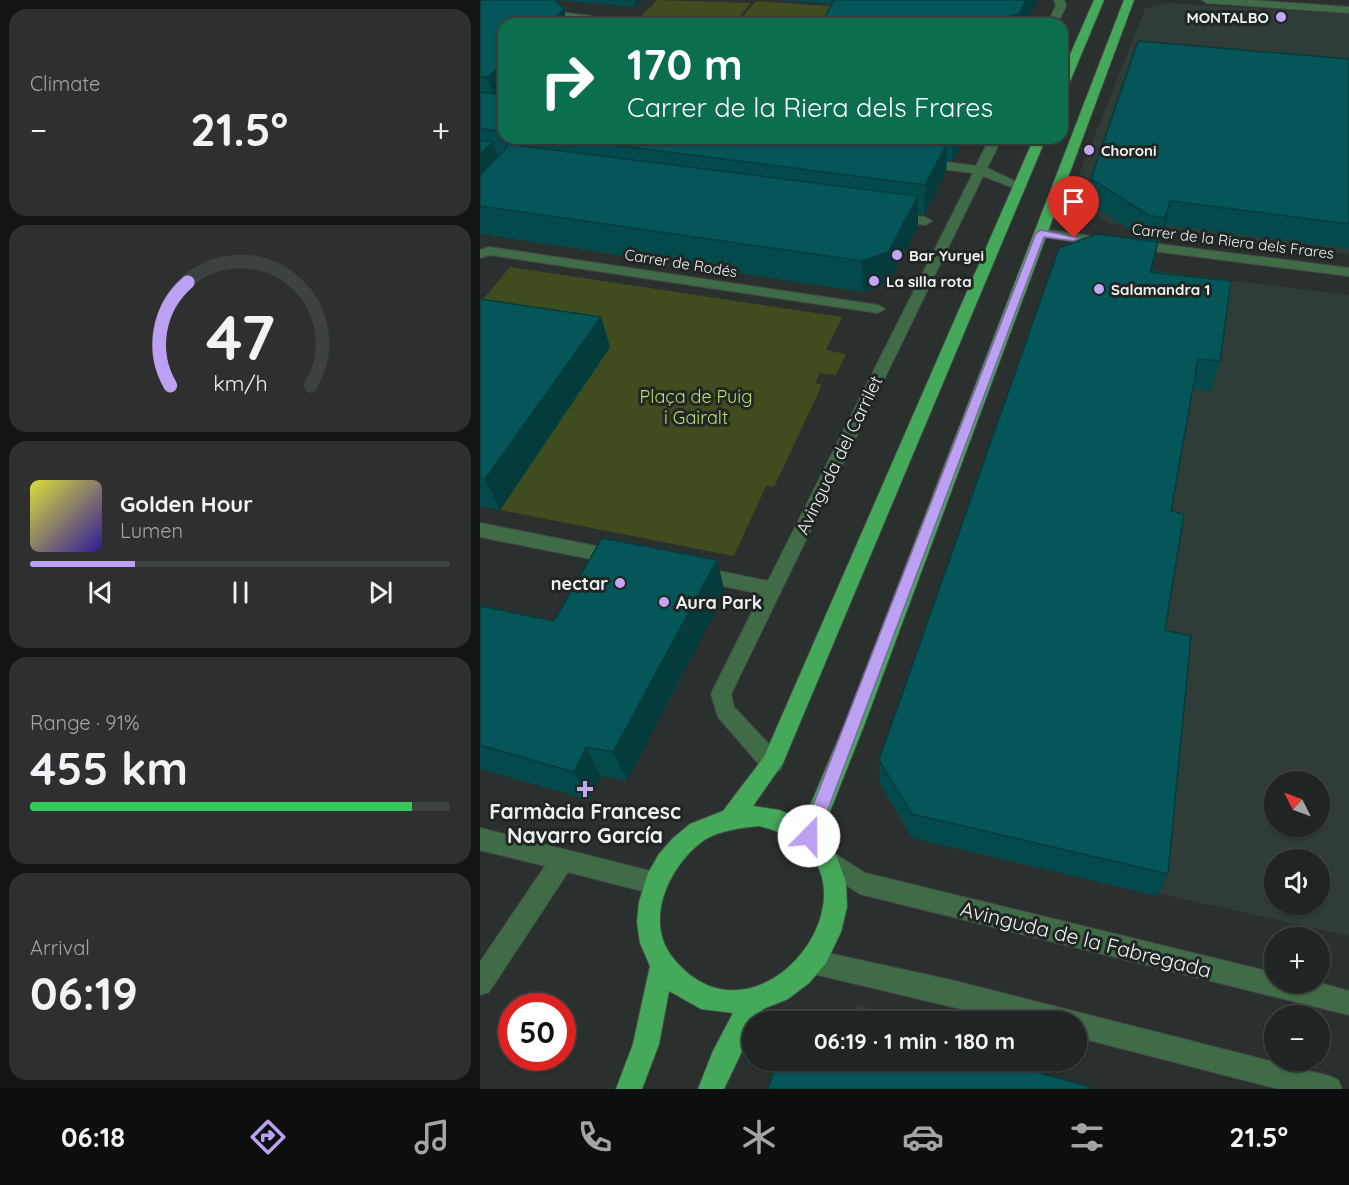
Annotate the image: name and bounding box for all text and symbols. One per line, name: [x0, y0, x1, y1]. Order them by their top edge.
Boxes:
place label: MONTALBO: [1186, 8, 1269, 27]
marker: MONTALBO: [1274, 10, 1288, 24]
text: 170 m: [627, 38, 743, 91]
icon: right: [528, 42, 606, 120]
text: Climate: [30, 71, 100, 96]
text: Carrer de la Riera dels Frares: [627, 90, 993, 124]
text: 21.5°: [190, 101, 288, 157]
text: −: [30, 109, 47, 150]
text: +: [431, 109, 450, 150]
place label: Choroni: [1101, 141, 1157, 160]
marker: Choroni: [1082, 143, 1096, 157]
pin: [1048, 176, 1099, 238]
icon: arrive: [1057, 185, 1090, 218]
street label: Carrer de la Riera dels Frares: [1131, 219, 1335, 263]
street label: Carrer de Rodés: [623, 245, 739, 281]
place label: Bar Yuryei: [909, 246, 984, 265]
marker: Bar Yuryei: [890, 248, 904, 262]
place label: La silla rota: [886, 272, 972, 291]
marker: La silla rota: [867, 274, 881, 288]
place label: Salamandra 1: [1111, 280, 1210, 299]
marker: Salamandra 1: [1092, 282, 1106, 296]
text: 47: [205, 298, 275, 376]
text: km/h: [213, 370, 267, 396]
street label: Avinguda del Carrilet: [791, 372, 887, 538]
park label: Plaça de Puig i Gairalt: [640, 385, 752, 429]
text: Golden Hour: [120, 490, 253, 518]
text: Lumen: [120, 518, 183, 543]
place label: nectar: [551, 572, 608, 595]
icon: previous: [84, 576, 117, 609]
icon: pause: [224, 576, 257, 609]
icon: next: [364, 576, 397, 609]
marker: nectar: [613, 576, 627, 590]
place label: Aura Park: [676, 591, 762, 614]
marker: Aura Park: [657, 595, 671, 609]
text: Range · 91%: [30, 710, 140, 735]
text: 455 km: [30, 740, 188, 796]
north arrow: [1264, 771, 1330, 837]
map controls: [1264, 771, 1330, 1071]
marker: Farmàcia Francesc Navarro García: [578, 782, 592, 796]
place label: Farmàcia Francesc Navarro García: [489, 798, 681, 848]
position arrow: [777, 804, 841, 868]
button: sound: [1264, 849, 1330, 915]
street label: Avinguda de la Fabregada: [958, 895, 1214, 983]
button: +: [1264, 927, 1330, 993]
text: Arrival: [30, 935, 90, 960]
text: 06:19: [30, 965, 138, 1021]
speed limit sign: 50: [498, 993, 576, 1071]
button: −: [1264, 1005, 1330, 1071]
text: 06:19 · 1 min · 180 m: [814, 1027, 1015, 1055]
icon: directions: [247, 1116, 289, 1158]
icon: music: [411, 1116, 453, 1158]
icon: phone: [574, 1116, 616, 1158]
icon: climate: [738, 1116, 780, 1158]
icon: car: [902, 1116, 944, 1158]
icon: filters: [1066, 1116, 1108, 1158]
text: 06:18: [61, 1120, 125, 1154]
text: 21.5°: [1229, 1120, 1288, 1154]

